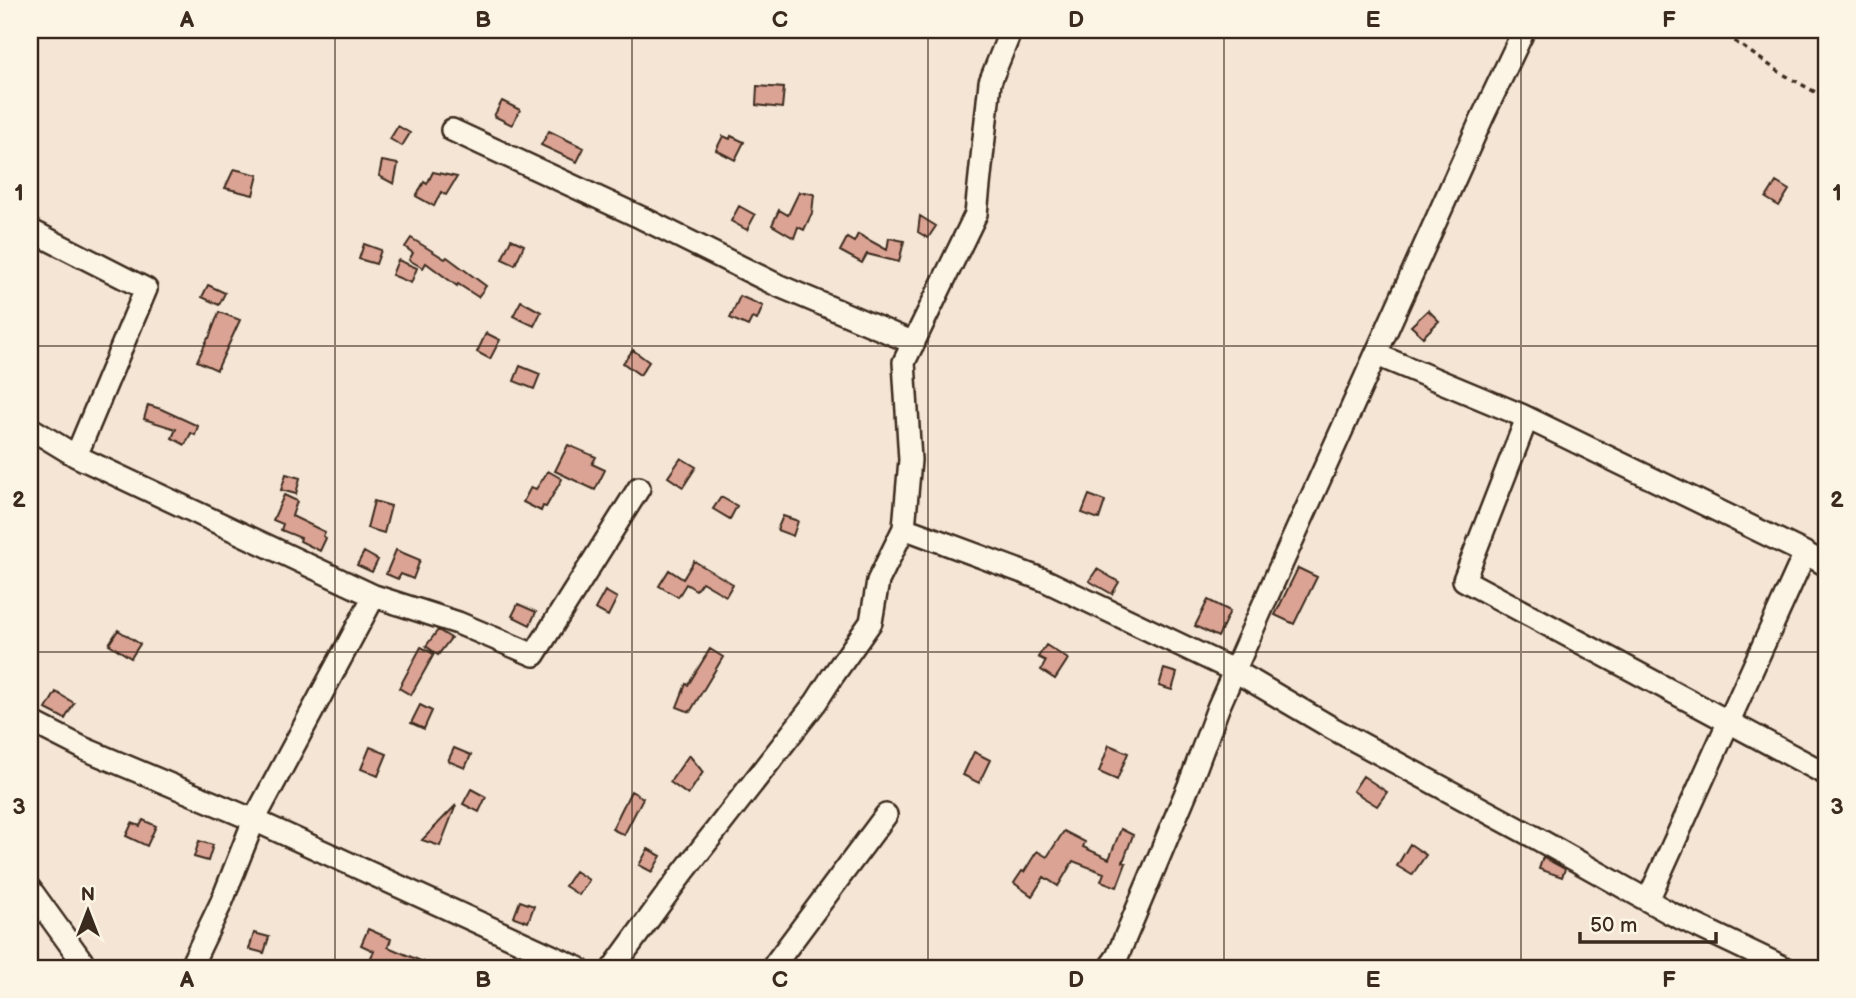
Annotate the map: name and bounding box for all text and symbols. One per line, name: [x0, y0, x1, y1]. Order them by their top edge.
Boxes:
text: A: [179, 6, 195, 34]
text: B: [475, 6, 491, 34]
text: C: [772, 6, 788, 34]
text: D: [1068, 6, 1084, 34]
text: E: [1366, 6, 1381, 34]
text: F: [1662, 6, 1676, 34]
text: 1: [14, 179, 24, 207]
text: 1: [1832, 179, 1842, 207]
text: 2: [12, 486, 26, 514]
text: 2: [1830, 486, 1844, 514]
text: 3: [12, 793, 26, 821]
text: 3: [1830, 793, 1844, 821]
north arrow: [52, 876, 122, 946]
text: N: [81, 884, 95, 907]
scale bar: [1580, 900, 1716, 944]
text: 50 m: [1590, 913, 1637, 938]
text: A: [179, 966, 195, 994]
text: B: [475, 966, 491, 994]
text: C: [772, 966, 788, 994]
text: D: [1068, 966, 1084, 994]
text: E: [1366, 966, 1381, 994]
text: F: [1662, 966, 1676, 994]

